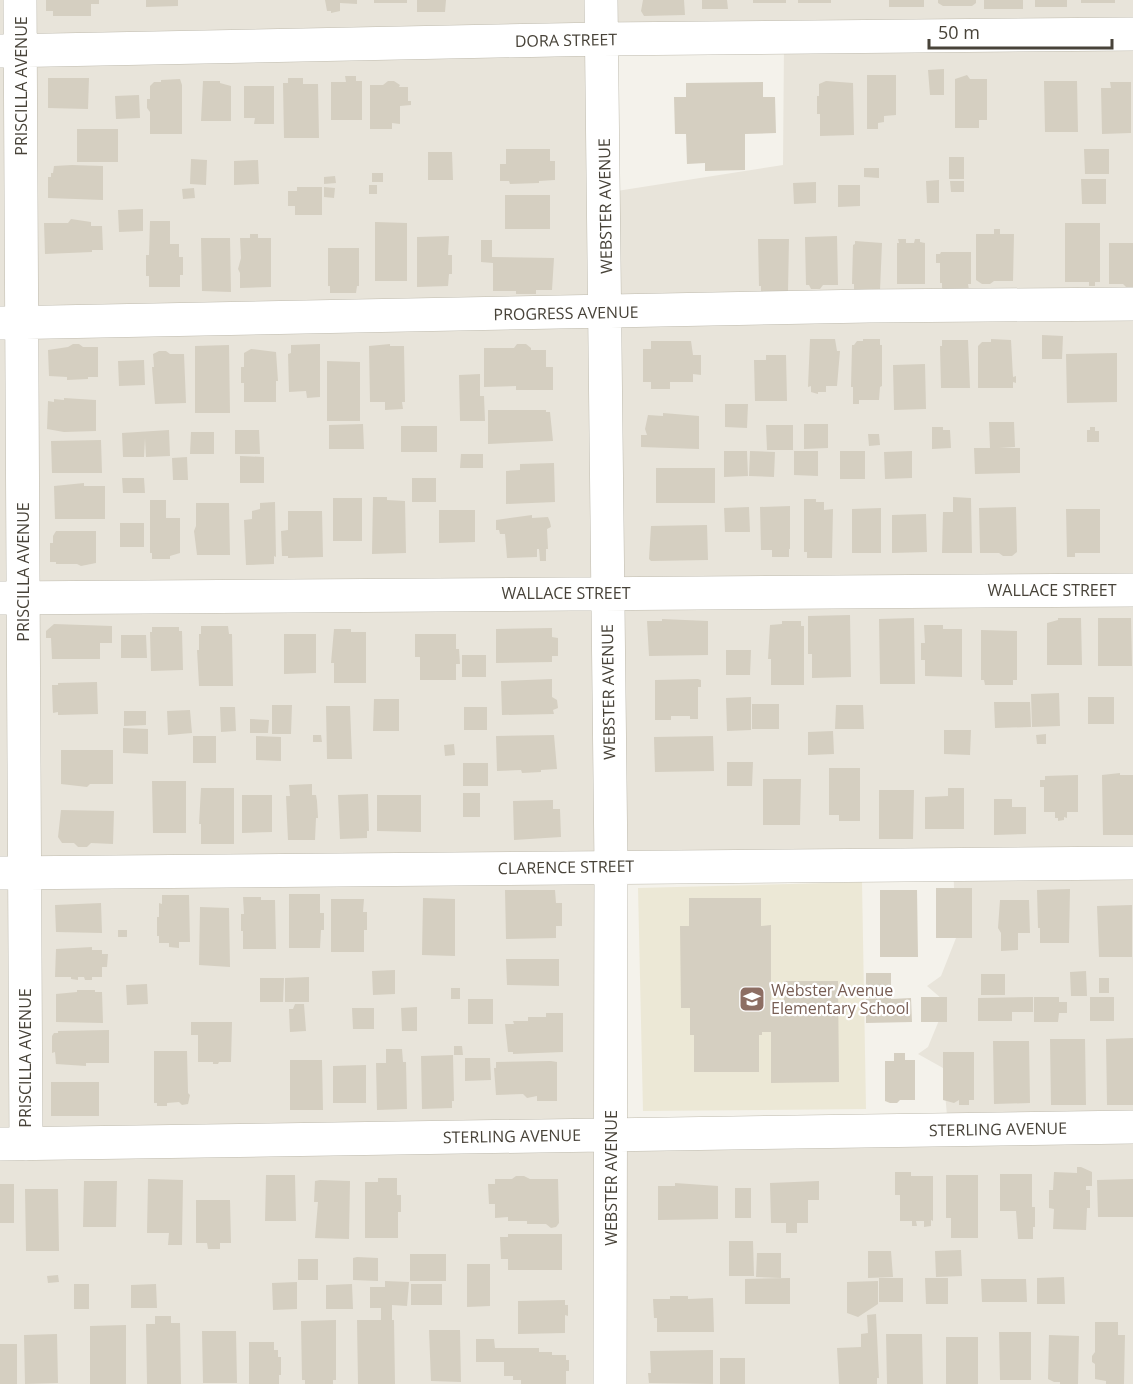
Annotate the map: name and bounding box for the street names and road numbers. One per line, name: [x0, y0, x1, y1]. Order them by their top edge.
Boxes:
street label: PRISCILLA AVENUE: [10, 16, 32, 156]
street label: DORA STREET: [515, 28, 617, 52]
street label: WEBSTER AVENUE: [593, 138, 617, 274]
street label: PROGRESS AVENUE: [493, 301, 639, 325]
street label: PRISCILLA AVENUE: [12, 502, 34, 642]
street label: WALLACE STREET: [988, 579, 1117, 601]
street label: WALLACE STREET: [502, 582, 631, 604]
street label: WEBSTER AVENUE: [596, 624, 620, 760]
street label: CLARENCE STREET: [498, 855, 635, 879]
street label: PRISCILLA AVENUE: [14, 988, 36, 1128]
street label: WEBSTER AVENUE: [600, 1110, 622, 1246]
street label: STERLING AVENUE: [929, 1117, 1067, 1141]
street label: STERLING AVENUE: [443, 1124, 581, 1148]

